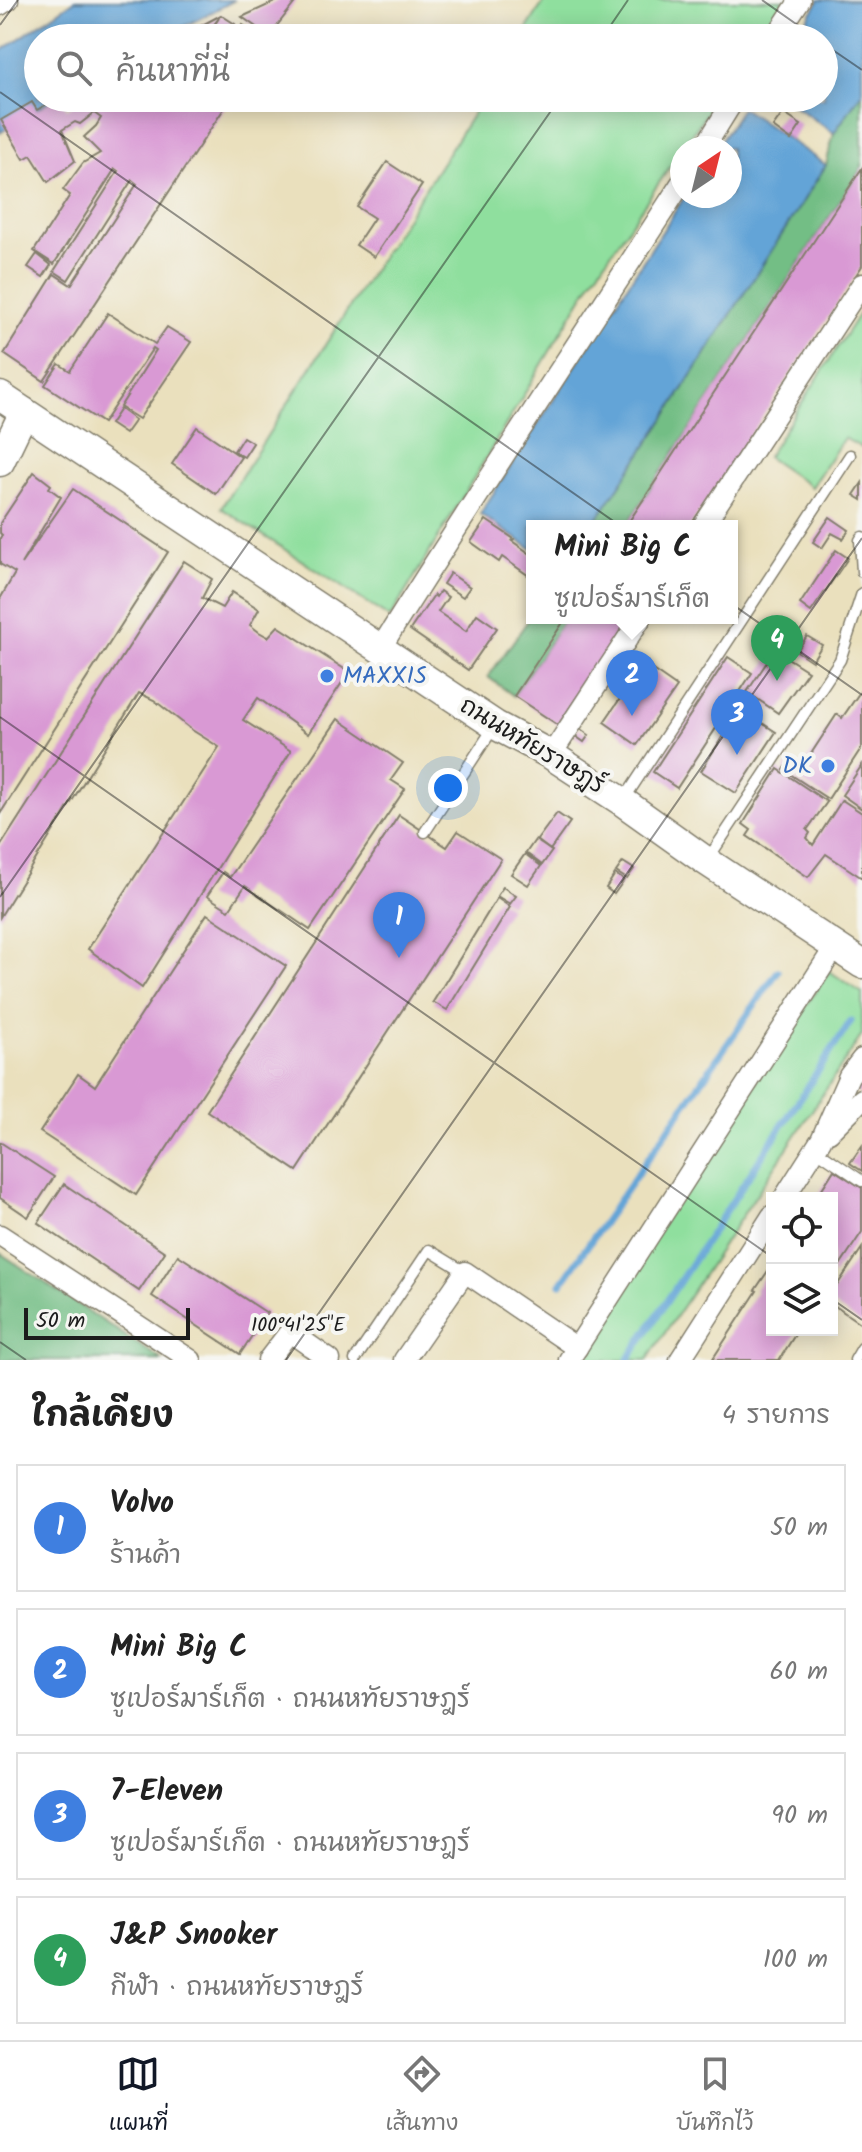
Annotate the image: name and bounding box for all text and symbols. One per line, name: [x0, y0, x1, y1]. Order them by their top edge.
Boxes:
search box: [24, 24, 838, 112]
icon: search: [52, 46, 96, 90]
text: ค้นหาที่นี่: [116, 49, 230, 97]
north arrow: [670, 136, 742, 208]
popup: [526, 520, 738, 624]
text: Mini Big C: [554, 524, 692, 572]
text: ซูเปอร์มาร์เก็ต: [554, 579, 710, 621]
pin: 4: [751, 615, 803, 681]
pin: 2: [606, 650, 658, 716]
place label: MAXXIS: [343, 657, 427, 696]
marker: MAXXIS: [318, 667, 336, 685]
street label: ถนนหทัยราษฎร์: [452, 687, 612, 805]
pin: 3: [711, 689, 763, 755]
place label: DK: [782, 747, 813, 786]
marker: DK: [819, 757, 837, 775]
your location: [428, 768, 468, 808]
pin: 1: [373, 892, 425, 958]
map controls: [766, 1192, 838, 1336]
button: locate: [766, 1192, 838, 1264]
button: layers: [766, 1264, 838, 1336]
scale bar: [24, 1304, 190, 1340]
text: 50 m: [36, 1304, 85, 1339]
text: 100°41'25"E: [251, 1310, 346, 1342]
text: ใกล้เคียง: [32, 1390, 174, 1444]
text: 4 รายการ: [722, 1395, 830, 1437]
text: Volvo: [110, 1480, 174, 1528]
text: 1: [56, 1507, 64, 1549]
text: 50 m: [770, 1507, 828, 1549]
text: ร้านค้า: [110, 1535, 181, 1577]
text: Mini Big C: [110, 1624, 247, 1672]
text: 2: [52, 1651, 68, 1693]
text: 60 m: [769, 1651, 828, 1693]
text: ซูเปอร์มาร์เก็ต · ถนนหทัยราษฎร์: [110, 1679, 470, 1721]
text: 7-Eleven: [110, 1768, 223, 1816]
text: 3: [53, 1795, 67, 1837]
text: 90 m: [771, 1795, 828, 1837]
text: ซูเปอร์มาร์เก็ต · ถนนหทัยราษฎร์: [110, 1823, 470, 1865]
text: J&P Snooker: [110, 1912, 277, 1960]
text: 4: [53, 1939, 67, 1981]
text: 100 m: [763, 1939, 828, 1981]
text: กีฬา · ถนนหทัยราษฎร์: [110, 1967, 363, 2009]
tab: แผนที่: [109, 2052, 168, 2142]
tab: เส้นทาง: [386, 2052, 458, 2142]
tab: บันทึกไว้: [676, 2052, 753, 2142]

